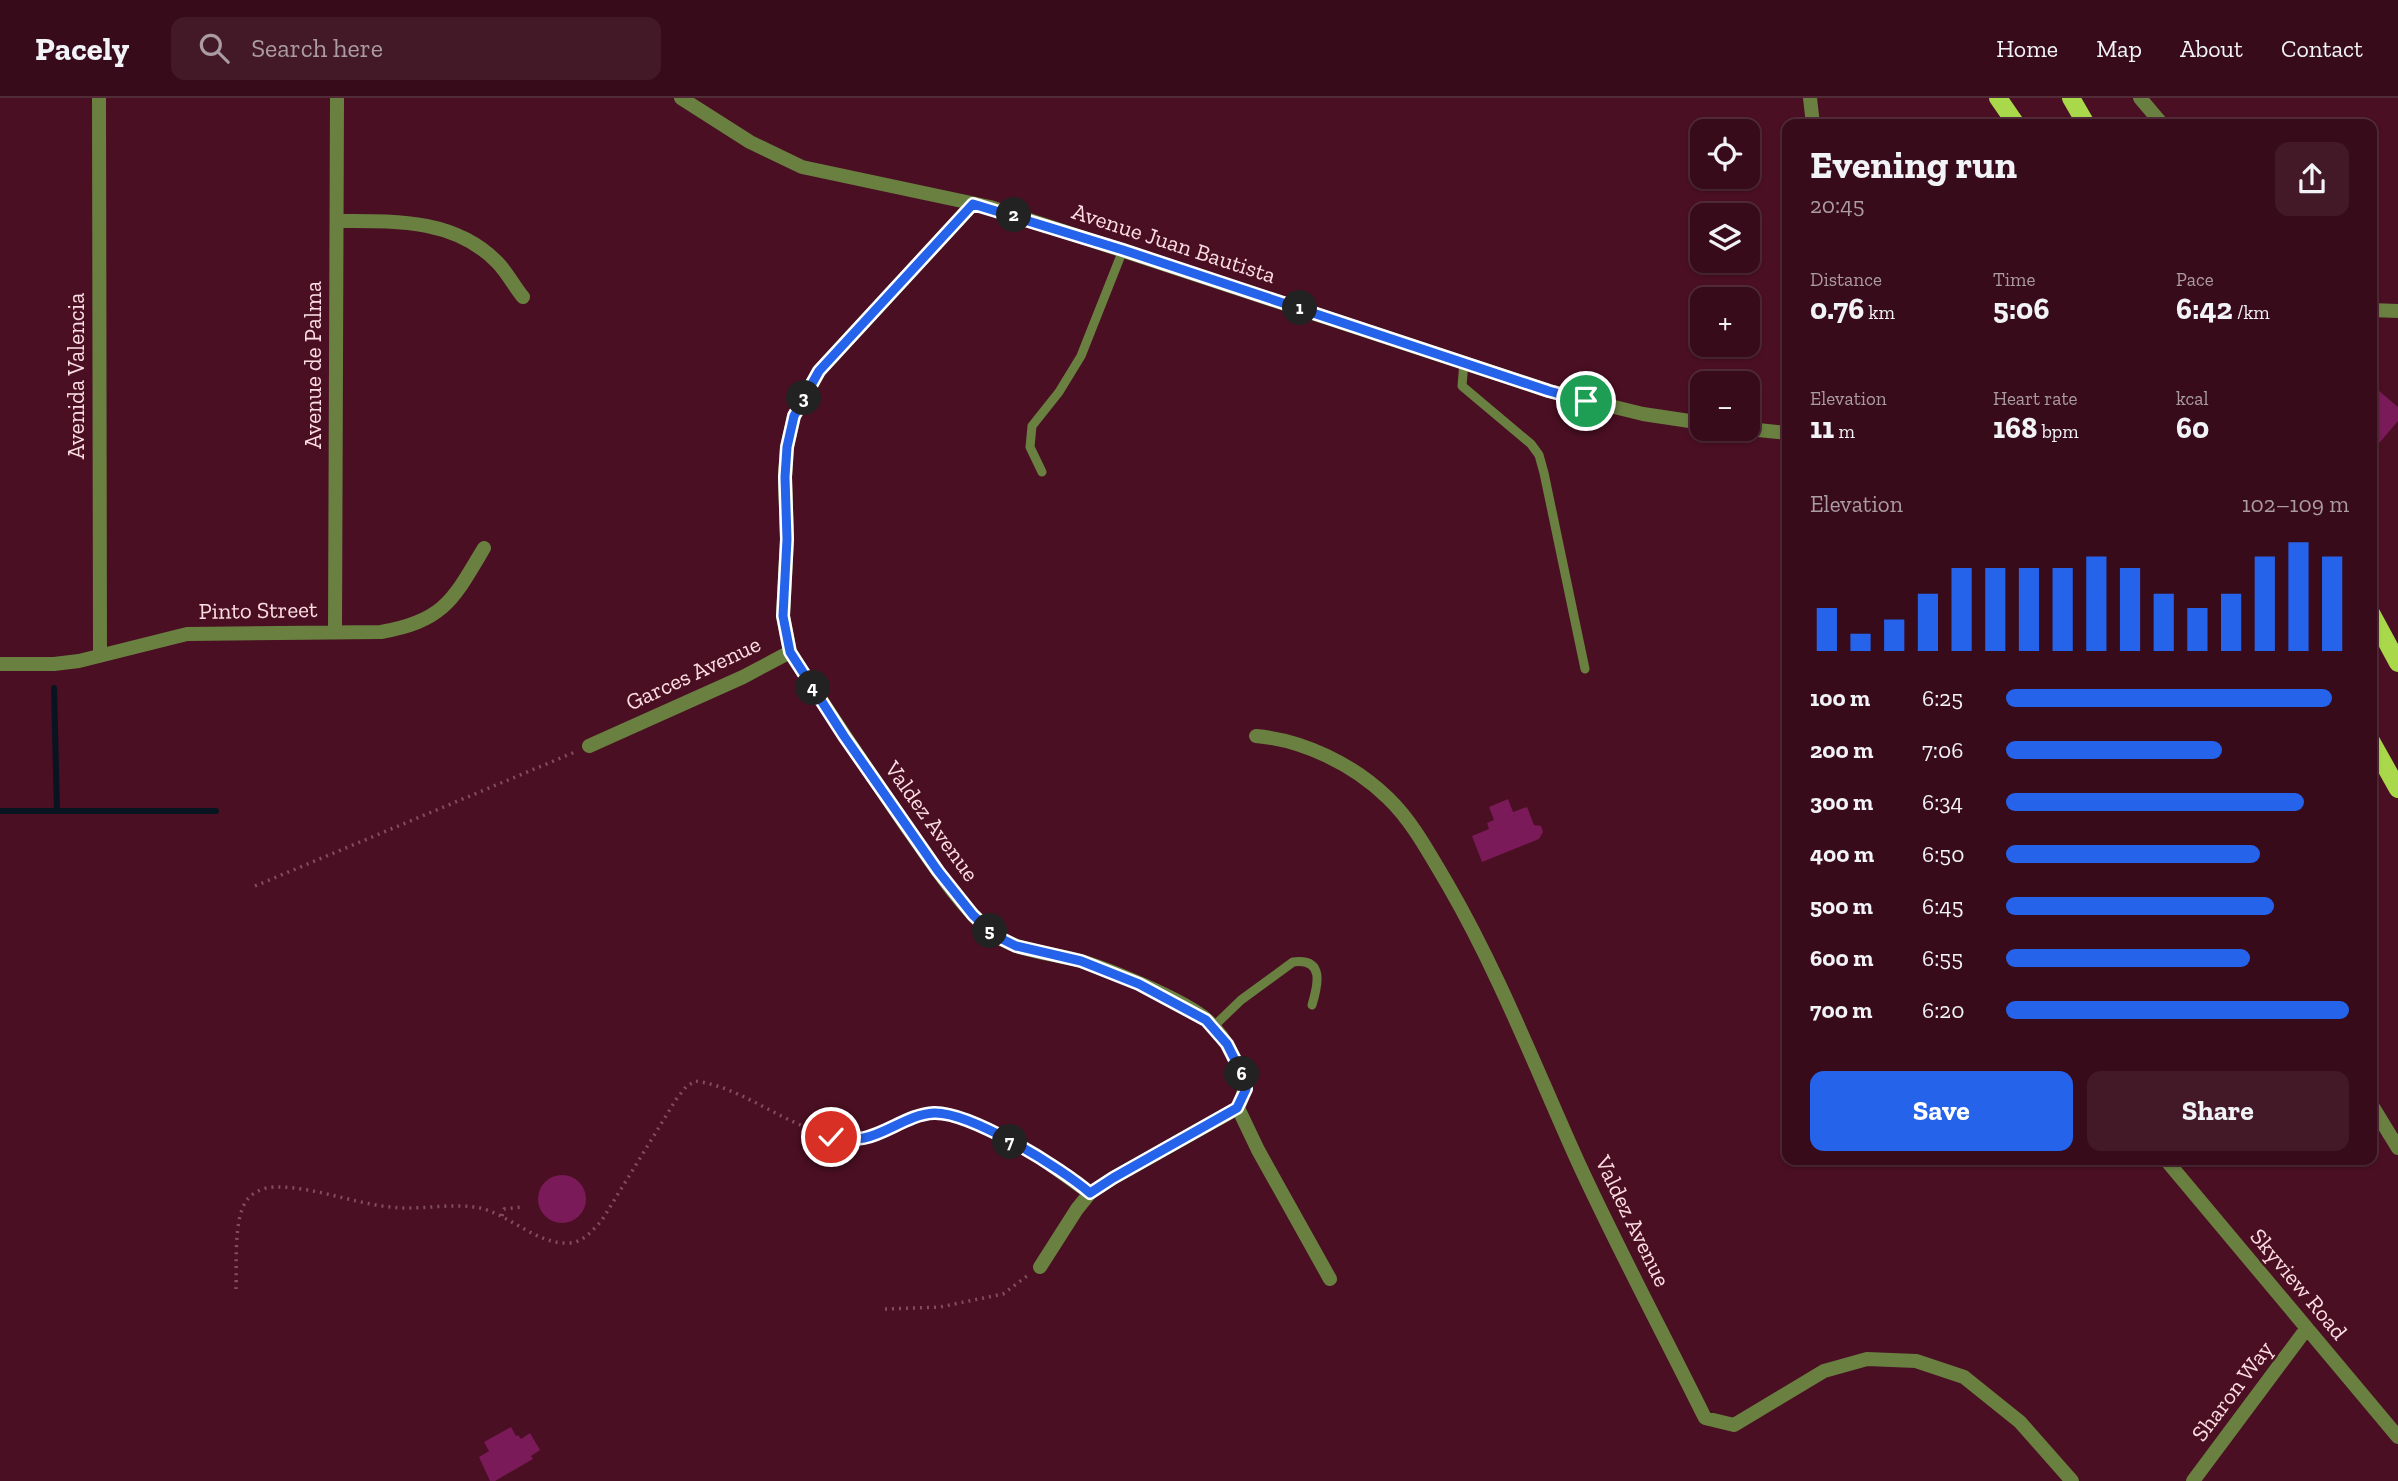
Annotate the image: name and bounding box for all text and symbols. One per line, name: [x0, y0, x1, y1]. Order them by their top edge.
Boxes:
search box: [171, 17, 661, 80]
text: Pacely: [35, 29, 129, 68]
icon: search: [195, 29, 233, 67]
text: Search here: [251, 32, 383, 64]
text: Home: [1996, 34, 2058, 63]
text: Map: [2096, 34, 2142, 63]
text: About: [2180, 34, 2243, 63]
text: Contact: [2281, 34, 2363, 63]
map controls: [1690, 119, 1760, 441]
button: locate: [1690, 119, 1760, 189]
text: Evening run: [1810, 142, 2017, 188]
button: share: [2275, 142, 2349, 216]
text: 20:45: [1810, 191, 1864, 219]
street label: Avenue Juan Bautista: [1069, 197, 1279, 289]
pin: 2: [996, 198, 1032, 232]
text: 2: [1008, 203, 1019, 226]
button: layers: [1690, 203, 1760, 273]
text: Distance: [1810, 268, 1882, 291]
text: Time: [1993, 268, 2035, 291]
text: Pace: [2176, 268, 2214, 291]
street label: Avenue de Palma: [299, 281, 327, 449]
button: +: [1690, 287, 1760, 357]
pin: 1: [1282, 290, 1318, 326]
text: 0.76: [1810, 291, 1864, 327]
text: 5:06: [1993, 291, 2049, 327]
text: 6:42: [2176, 291, 2233, 327]
street label: Avenida Valencia: [62, 293, 90, 459]
text: 1: [1296, 296, 1303, 319]
text: km: [1864, 301, 1895, 324]
text: /km: [2233, 301, 2270, 324]
pin: [1556, 371, 1616, 431]
button: −: [1690, 371, 1760, 441]
pin: 3: [786, 380, 822, 416]
icon: arrive: [1567, 382, 1605, 420]
text: 3: [798, 386, 809, 409]
text: Elevation: [1810, 387, 1887, 410]
text: Heart rate: [1993, 387, 2078, 410]
text: kcal: [2176, 387, 2209, 410]
text: 11: [1810, 410, 1834, 446]
text: 168: [1993, 410, 2037, 446]
text: 60: [2176, 410, 2209, 446]
text: m: [1834, 420, 1855, 443]
text: bpm: [2037, 420, 2079, 443]
text: Elevation: [1810, 490, 1903, 518]
text: 102–109 m: [2242, 490, 2349, 518]
street label: Pinto Street: [198, 595, 318, 625]
street label: Garces Avenue: [621, 630, 765, 716]
pin: 4: [796, 670, 830, 706]
text: 4: [807, 676, 818, 699]
text: 100 m: [1810, 684, 1870, 712]
text: 6:25: [1922, 684, 1963, 712]
text: 200 m: [1810, 736, 1873, 764]
text: 7:06: [1922, 736, 1963, 764]
street label: Valdez Avenue: [878, 754, 985, 887]
text: 300 m: [1810, 788, 1873, 816]
text: 6:34: [1922, 788, 1963, 816]
text: 400 m: [1810, 840, 1874, 868]
text: 6:50: [1922, 840, 1964, 868]
text: 500 m: [1810, 892, 1873, 920]
text: 6:45: [1922, 892, 1964, 920]
pin: 5: [972, 914, 1007, 948]
text: 5: [985, 919, 994, 942]
text: 600 m: [1810, 944, 1873, 972]
text: 6:55: [1922, 944, 1963, 972]
text: 700 m: [1810, 996, 1872, 1024]
text: 6:20: [1922, 996, 1964, 1024]
pin: 6: [1224, 1056, 1260, 1091]
text: 6: [1236, 1062, 1247, 1085]
button: Save: [1810, 1071, 2073, 1151]
button: Share: [2087, 1071, 2349, 1151]
pin: [801, 1107, 861, 1167]
icon: check: [812, 1118, 850, 1156]
pin: 7: [992, 1124, 1028, 1160]
text: 7: [1005, 1130, 1014, 1153]
street label: Valdez Avenue: [1589, 1150, 1677, 1291]
street label: Skyview Road: [2244, 1223, 2354, 1346]
street label: Sharon Way: [2185, 1335, 2279, 1447]

